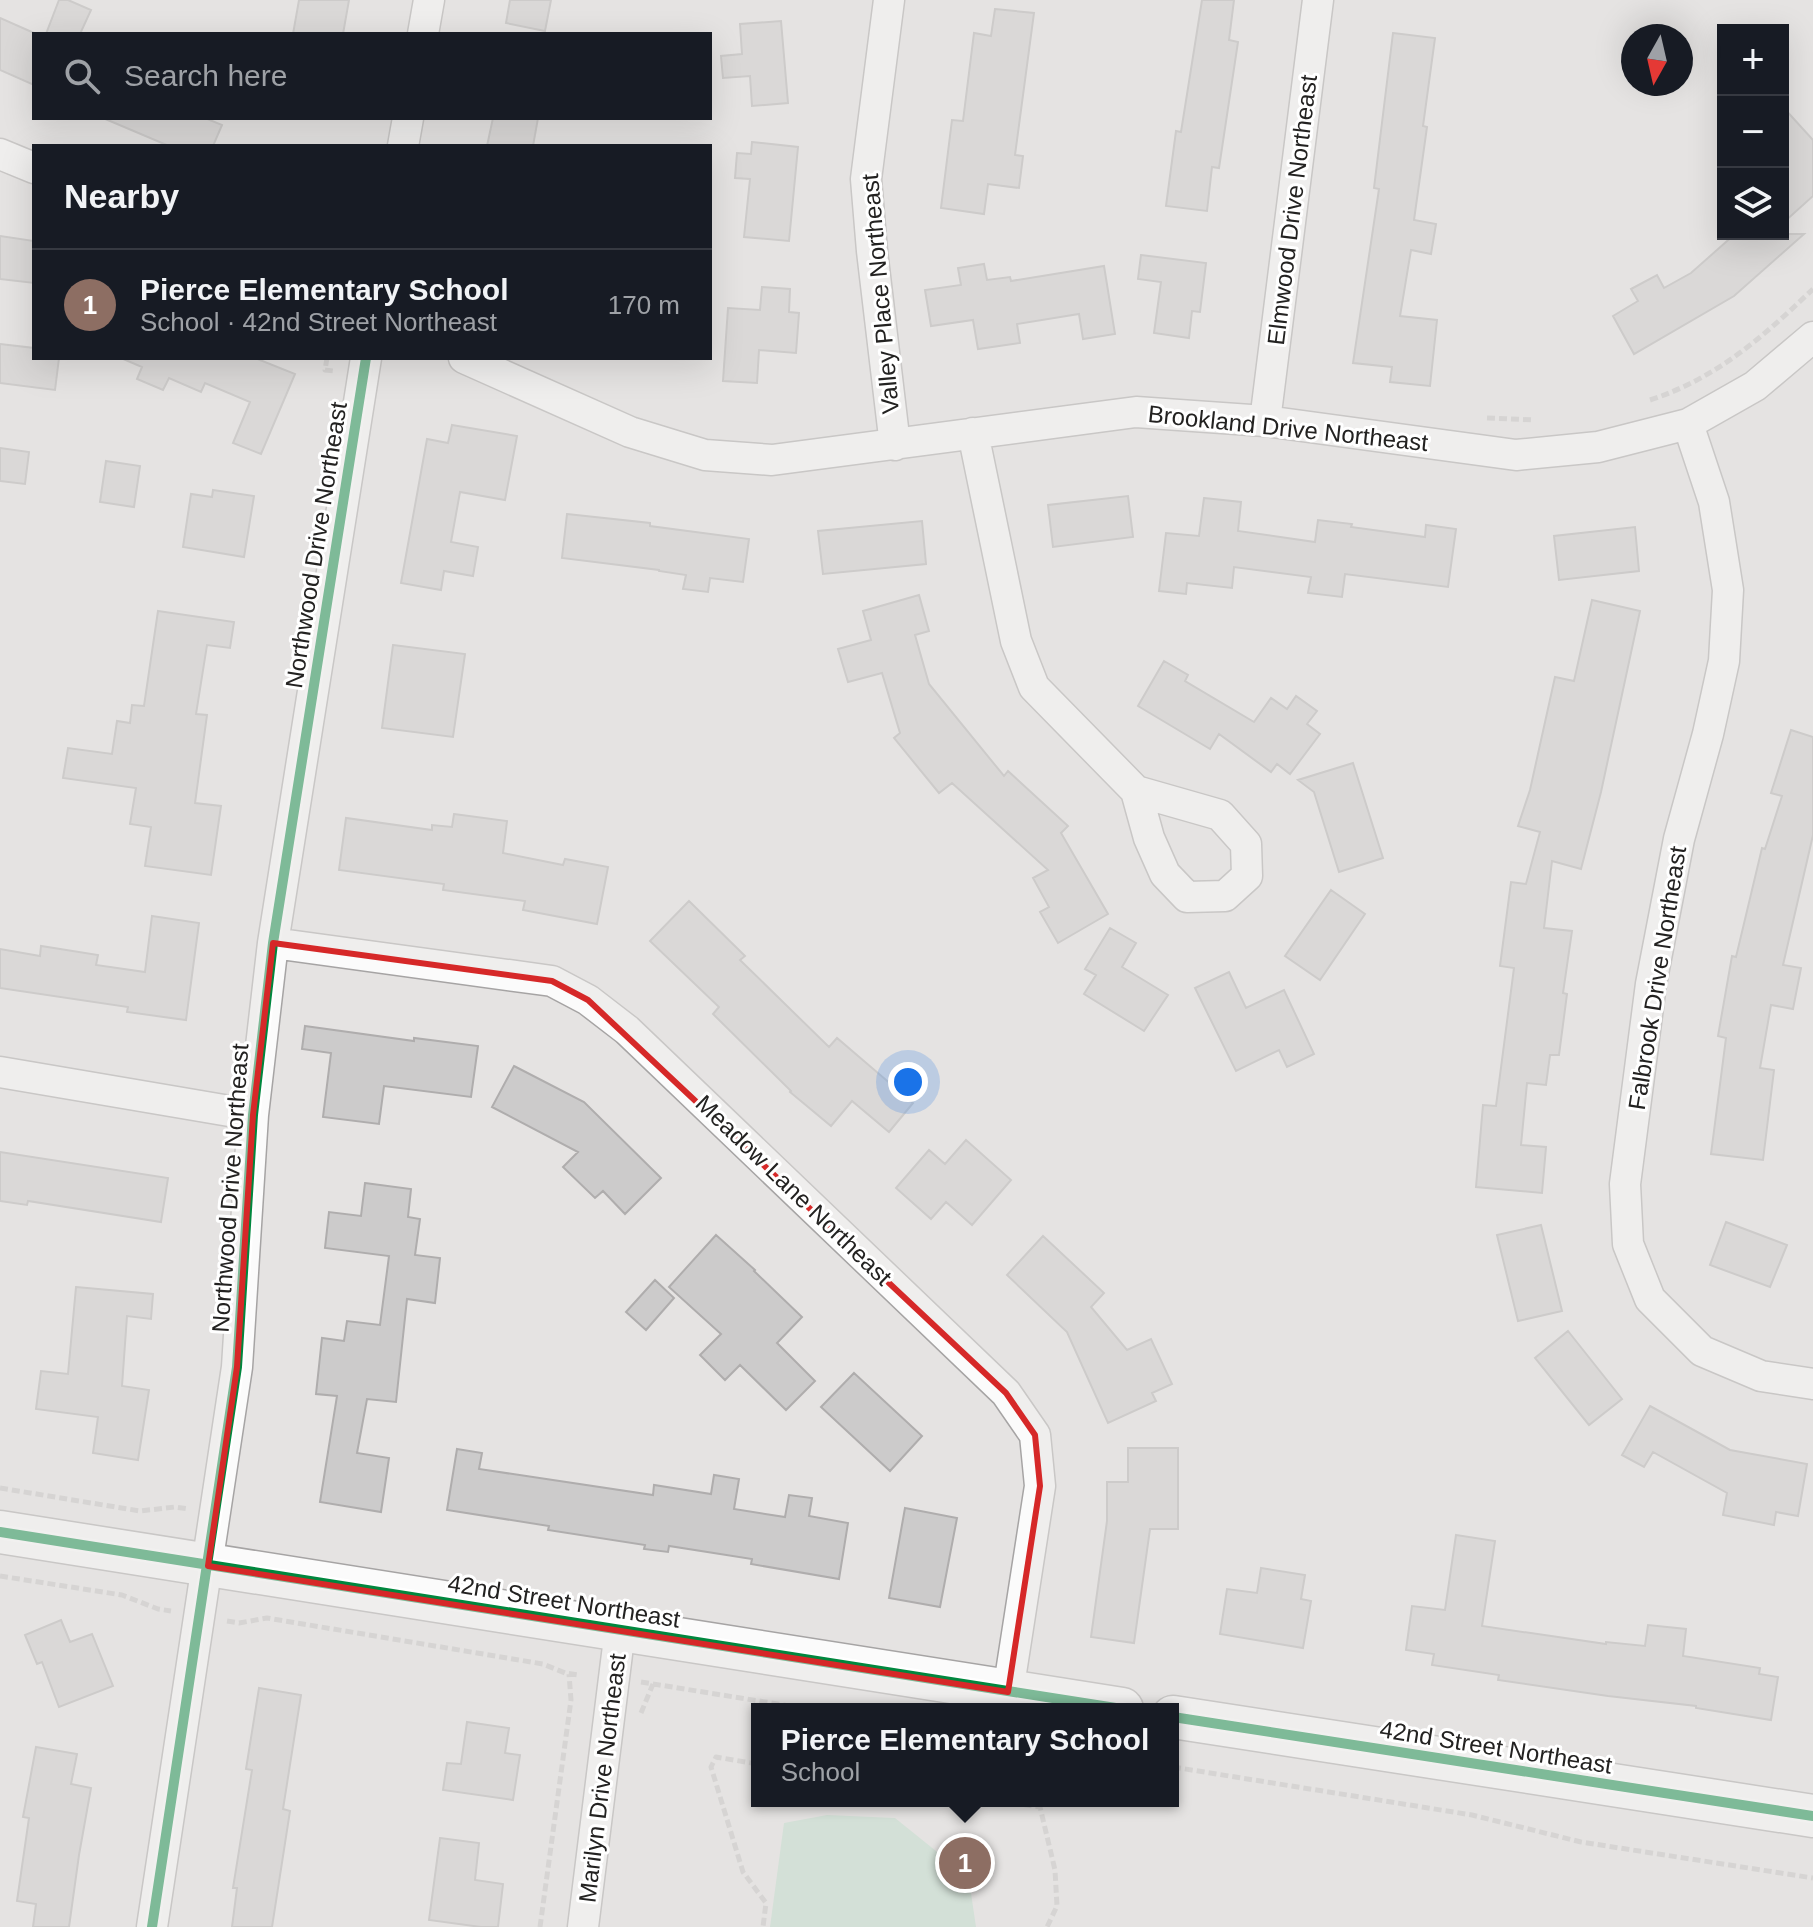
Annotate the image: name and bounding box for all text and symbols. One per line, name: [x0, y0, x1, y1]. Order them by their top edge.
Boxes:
north arrow: [1621, 24, 1693, 96]
map controls: [1717, 24, 1789, 240]
button: +: [1717, 24, 1789, 96]
search box: [32, 32, 712, 120]
icon: search: [60, 54, 104, 98]
text: Search here: [124, 59, 287, 92]
street label: Elmwood Drive Northeast: [1262, 73, 1322, 347]
button: −: [1717, 96, 1789, 168]
button: layers: [1717, 168, 1789, 240]
street label: Valley Place Northeast: [856, 172, 904, 415]
text: Nearby: [64, 177, 179, 215]
text: Pierce Elementary School: [140, 273, 509, 306]
text: 1: [83, 290, 97, 320]
text: 170 m: [608, 290, 680, 320]
text: School · 42nd Street Northeast: [140, 307, 497, 337]
street label: Northwood Drive Northeast: [280, 400, 352, 690]
street label: Brookland Drive Northeast: [1147, 400, 1430, 456]
street label: Falbrook Drive Northeast: [1623, 844, 1691, 1112]
street label: Northwood Drive Northeast: [206, 1042, 254, 1333]
your location: [888, 1062, 928, 1102]
street label: Meadow Lane Northeast: [691, 1089, 898, 1291]
street label: 42nd Street Northeast: [446, 1569, 682, 1633]
street label: Marilyn Drive Northeast: [573, 1652, 631, 1904]
popup: [751, 1703, 1179, 1807]
street label: 42nd Street Northeast: [1378, 1715, 1614, 1779]
text: Pierce Elementary School: [781, 1723, 1149, 1756]
text: School: [781, 1757, 860, 1787]
pin: 1: [939, 1833, 991, 1893]

